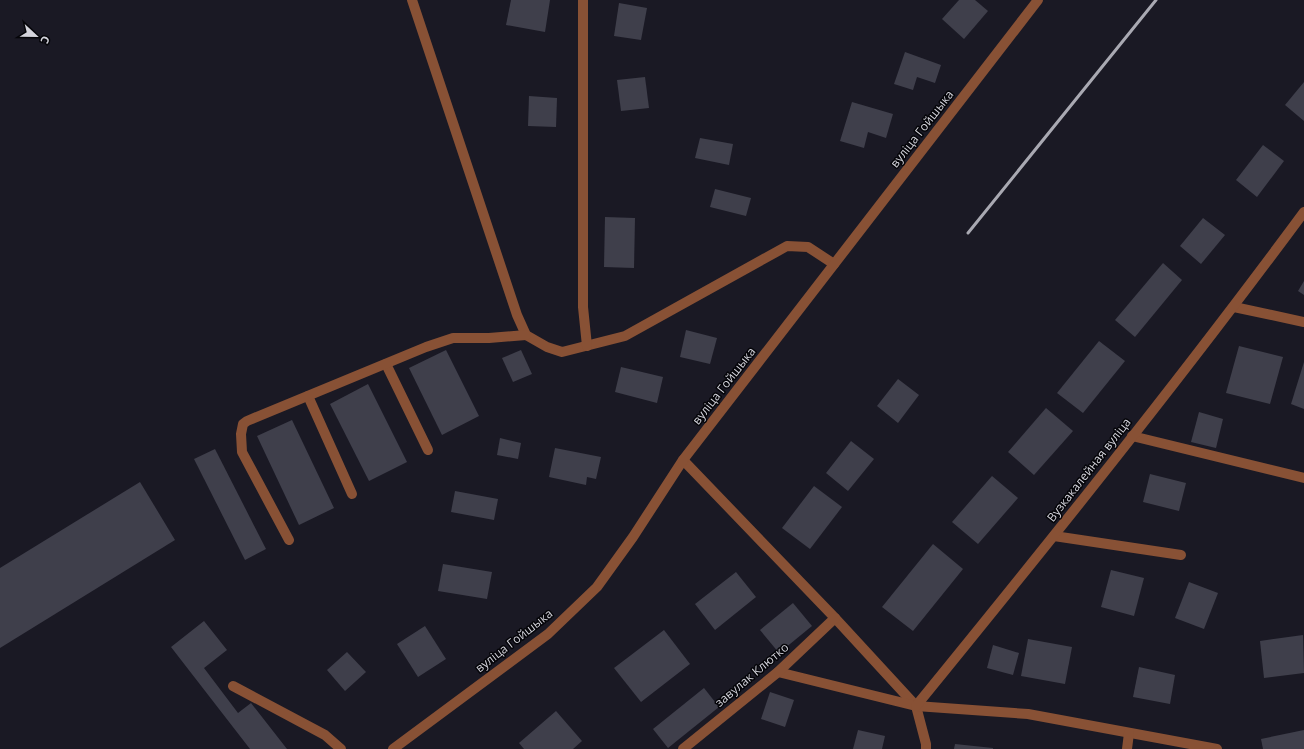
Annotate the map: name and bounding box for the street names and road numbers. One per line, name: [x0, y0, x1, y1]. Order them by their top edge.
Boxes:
street label: вуліца Гойшыка: [886, 86, 957, 171]
street label: вуліца Гойшыка: [688, 343, 759, 428]
street label: Вузкакалейная вуліца: [1043, 414, 1135, 525]
street label: вуліца Гойшыка: [471, 605, 556, 676]
street label: завулак Клютко: [711, 639, 792, 711]

